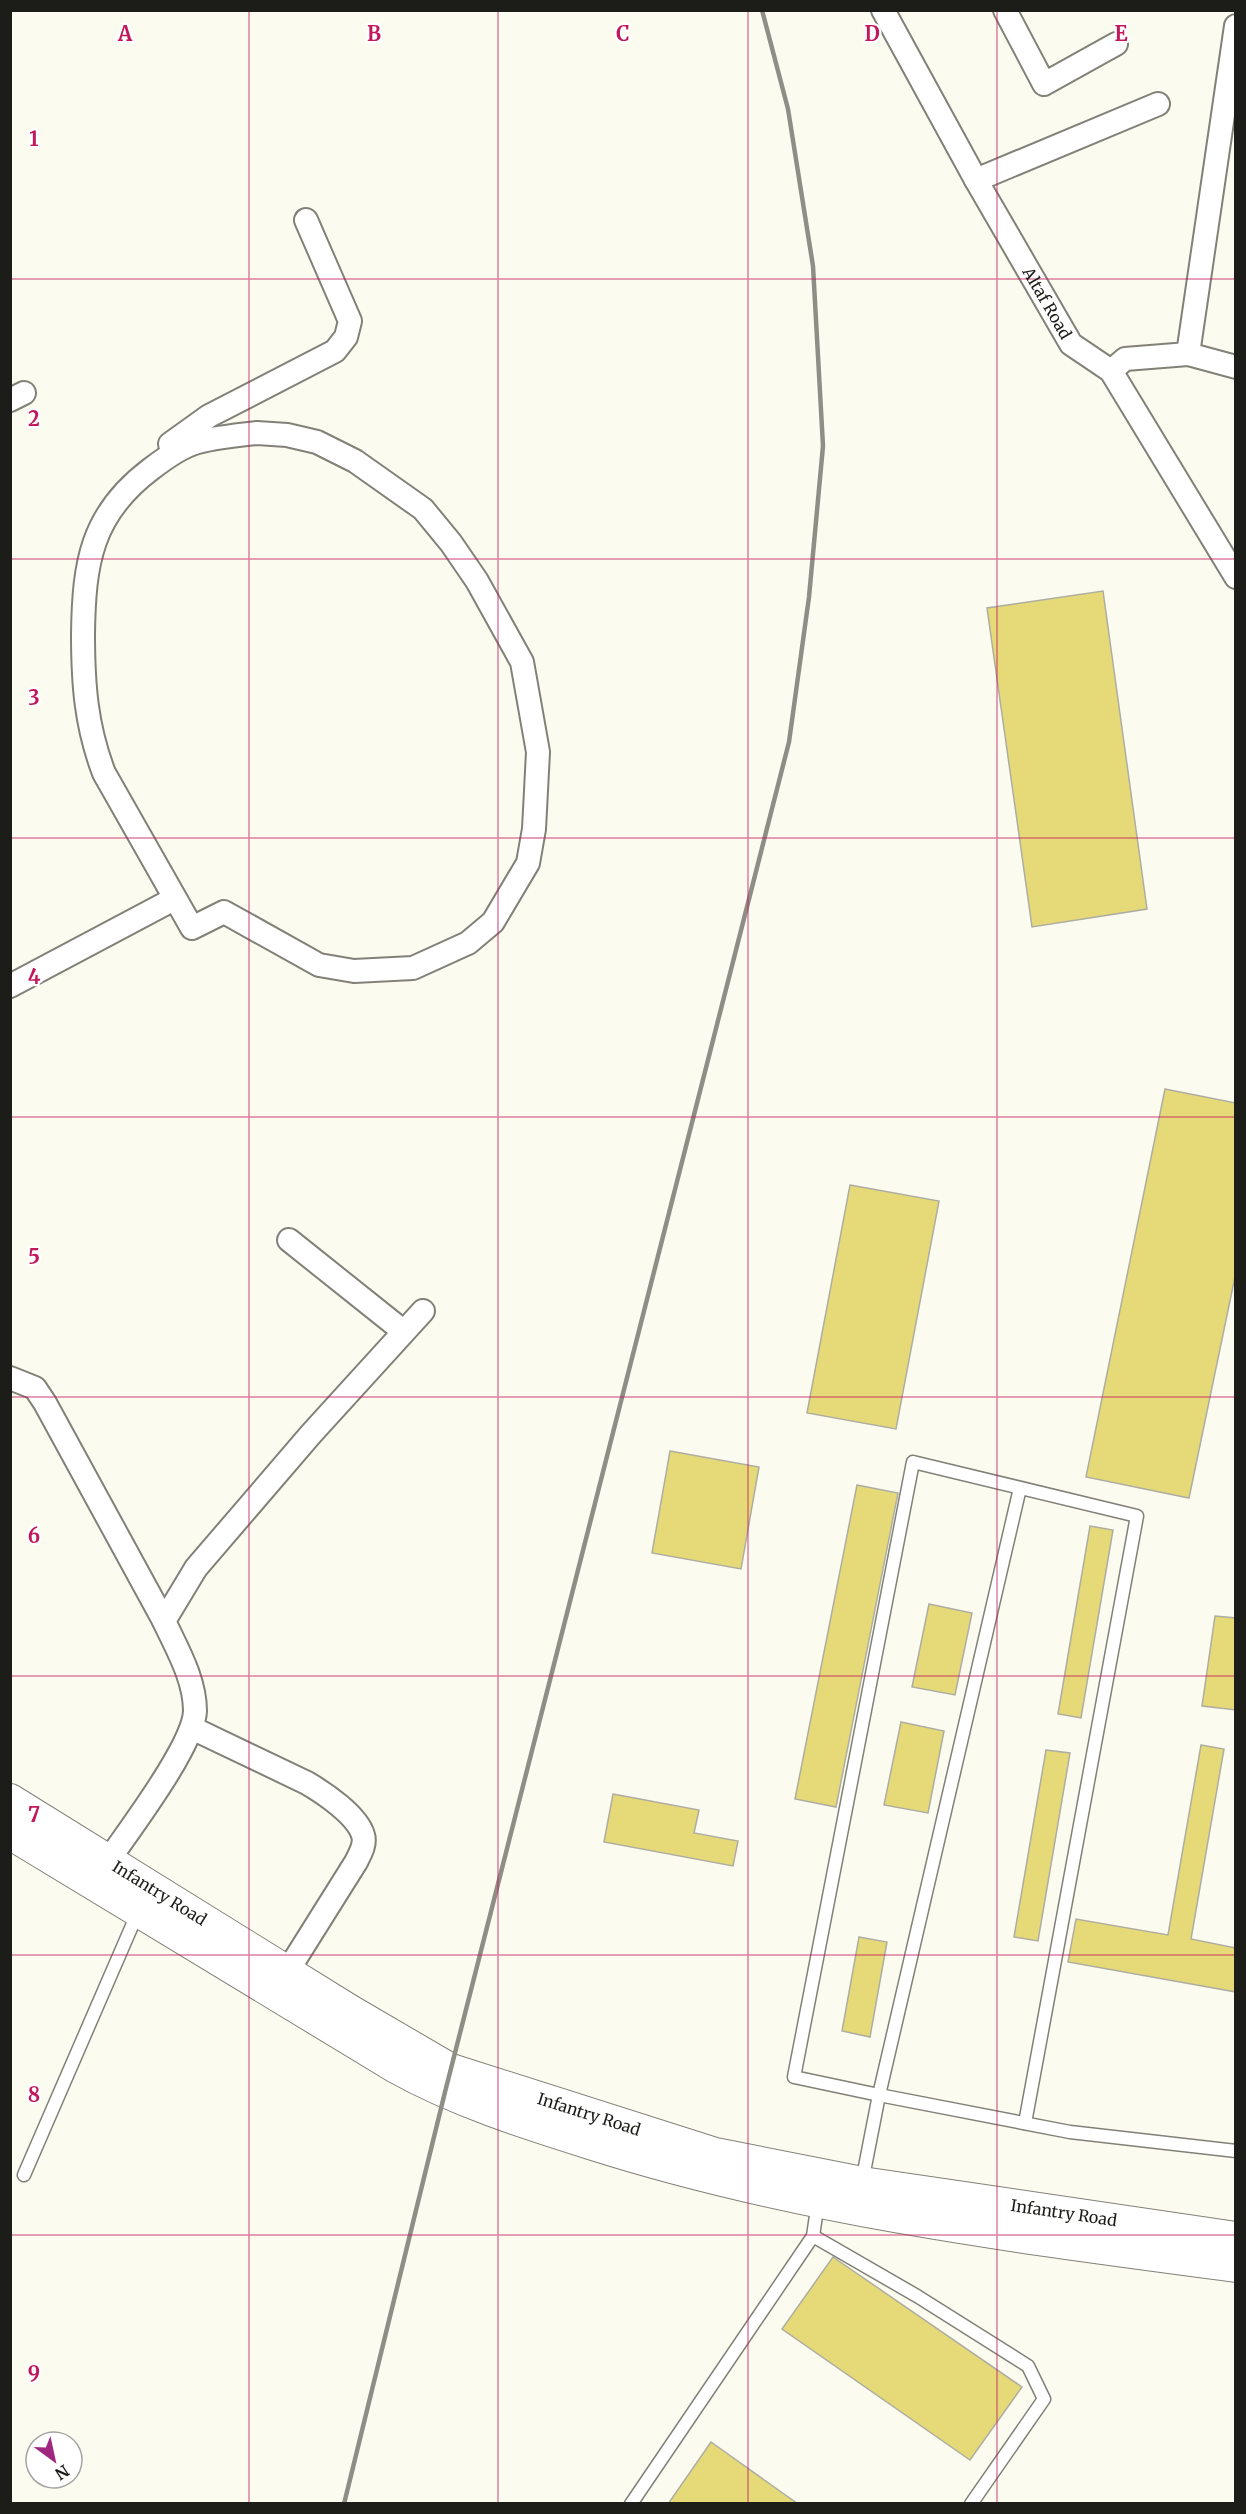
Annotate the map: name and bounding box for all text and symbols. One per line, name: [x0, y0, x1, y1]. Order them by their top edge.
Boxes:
text: A: [117, 21, 133, 46]
text: B: [367, 21, 381, 46]
text: C: [616, 21, 630, 46]
text: D: [864, 21, 880, 46]
text: E: [1114, 21, 1128, 46]
text: 1: [29, 126, 39, 151]
street label: Altaf Road: [1018, 263, 1076, 343]
text: 2: [28, 406, 40, 431]
text: 3: [28, 685, 40, 710]
text: 4: [28, 964, 41, 989]
text: 5: [28, 1244, 40, 1269]
text: 6: [28, 1523, 40, 1548]
text: 7: [28, 1802, 40, 1827]
street label: Infantry Road: [109, 1856, 211, 1930]
text: 8: [28, 2082, 40, 2107]
street label: Infantry Road: [535, 2088, 643, 2140]
street label: Infantry Road: [1009, 2195, 1119, 2230]
text: 9: [28, 2361, 40, 2386]
north arrow: [24, 2430, 84, 2490]
text: N: [51, 2461, 73, 2485]

